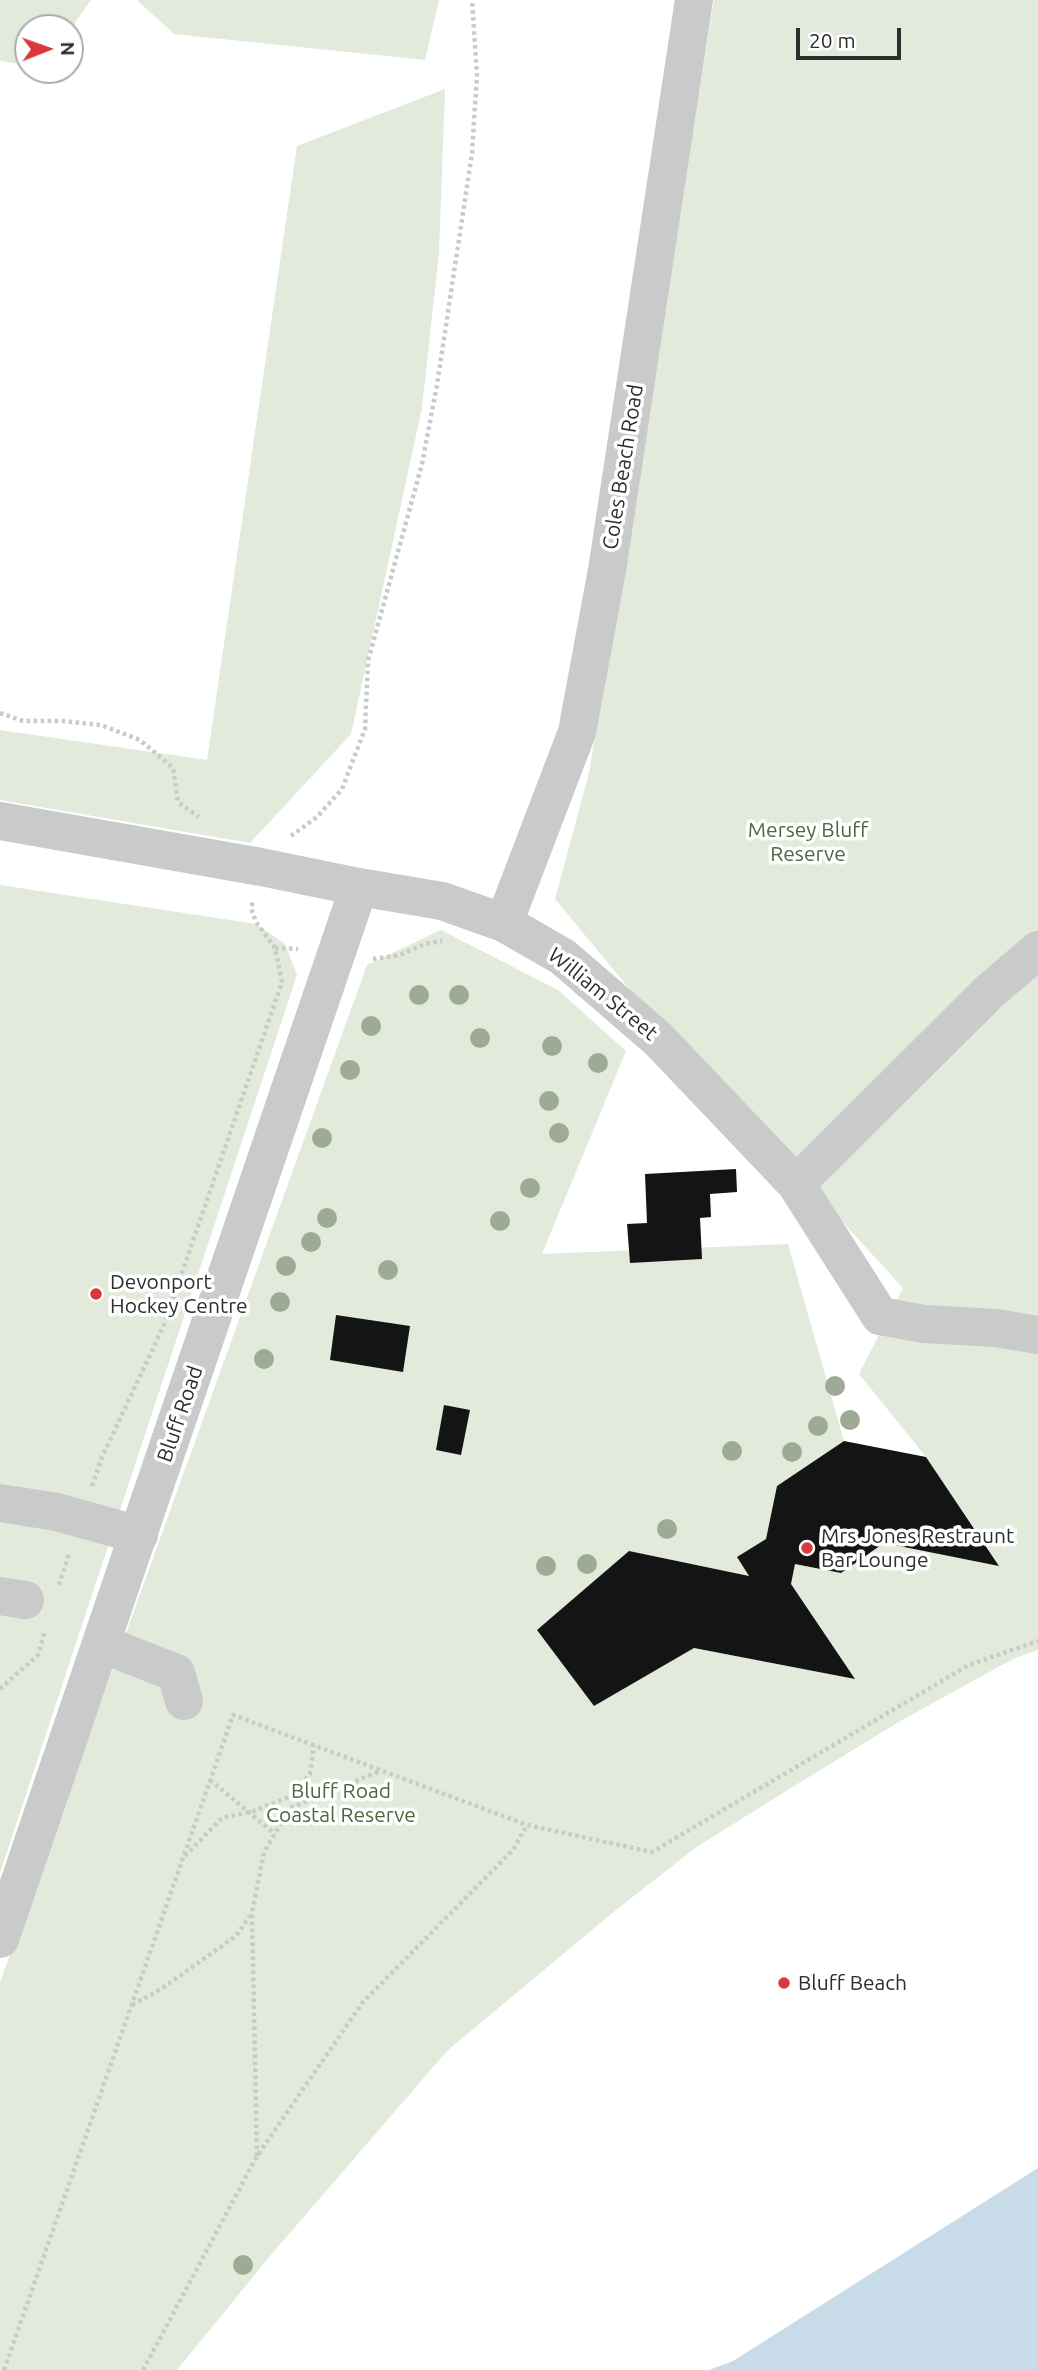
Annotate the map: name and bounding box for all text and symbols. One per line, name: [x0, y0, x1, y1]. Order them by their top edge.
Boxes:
north arrow: [14, 14, 84, 84]
scale bar: [800, 14, 905, 58]
text: 20 m: [809, 28, 856, 52]
text: N: [57, 41, 79, 56]
street label: Coles Beach Road: [598, 383, 648, 551]
park label: Mersey Bluff Reserve: [748, 817, 868, 867]
street label: William Street: [543, 942, 663, 1046]
place label: Devonport Hockey Centre: [110, 1269, 248, 1319]
marker: Devonport Hockey Centre: [88, 1286, 104, 1302]
street label: Bluff Road: [152, 1363, 208, 1465]
place label: Mrs Jones Restraunt Bar Lounge: [821, 1523, 1014, 1573]
marker: Mrs Jones Restraunt Bar Lounge: [799, 1540, 815, 1556]
park label: Bluff Road Coastal Reserve: [266, 1778, 416, 1828]
place label: Bluff Beach: [798, 1970, 907, 1996]
marker: Bluff Beach: [776, 1975, 792, 1991]

